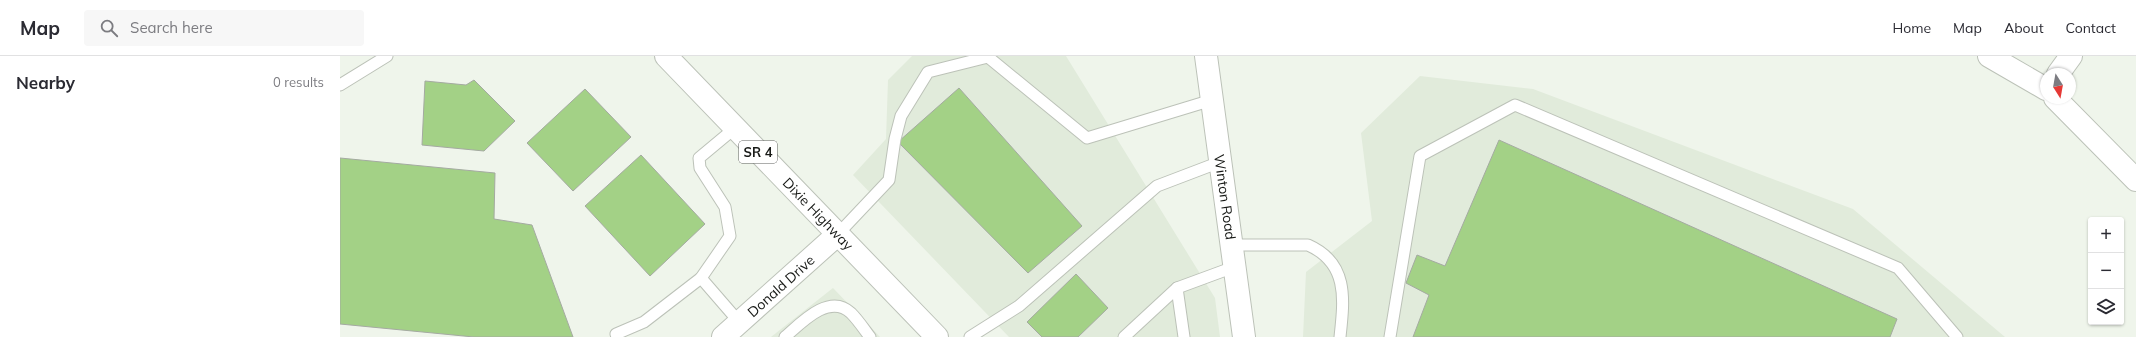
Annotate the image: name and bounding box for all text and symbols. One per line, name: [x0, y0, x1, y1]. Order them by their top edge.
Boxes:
search box: [84, 10, 364, 46]
text: Map: [20, 16, 60, 40]
icon: search: [98, 17, 120, 39]
text: Search here: [130, 18, 213, 37]
text: Home: [1892, 19, 1931, 37]
text: Map: [1953, 19, 1982, 37]
text: About: [2004, 19, 2044, 37]
text: Contact: [2066, 19, 2116, 37]
north arrow: [2040, 68, 2076, 104]
text: Nearby: [16, 72, 75, 93]
text: 0 results: [273, 74, 324, 90]
road number: SR 4: [739, 141, 777, 163]
street label: Winton Road: [1210, 153, 1240, 241]
street label: Dixie Highway: [779, 174, 858, 255]
map controls: [2088, 217, 2124, 325]
button: +: [2088, 217, 2124, 253]
street label: Donald Drive: [744, 251, 818, 321]
button: −: [2088, 253, 2124, 289]
button: layers: [2088, 289, 2124, 325]

